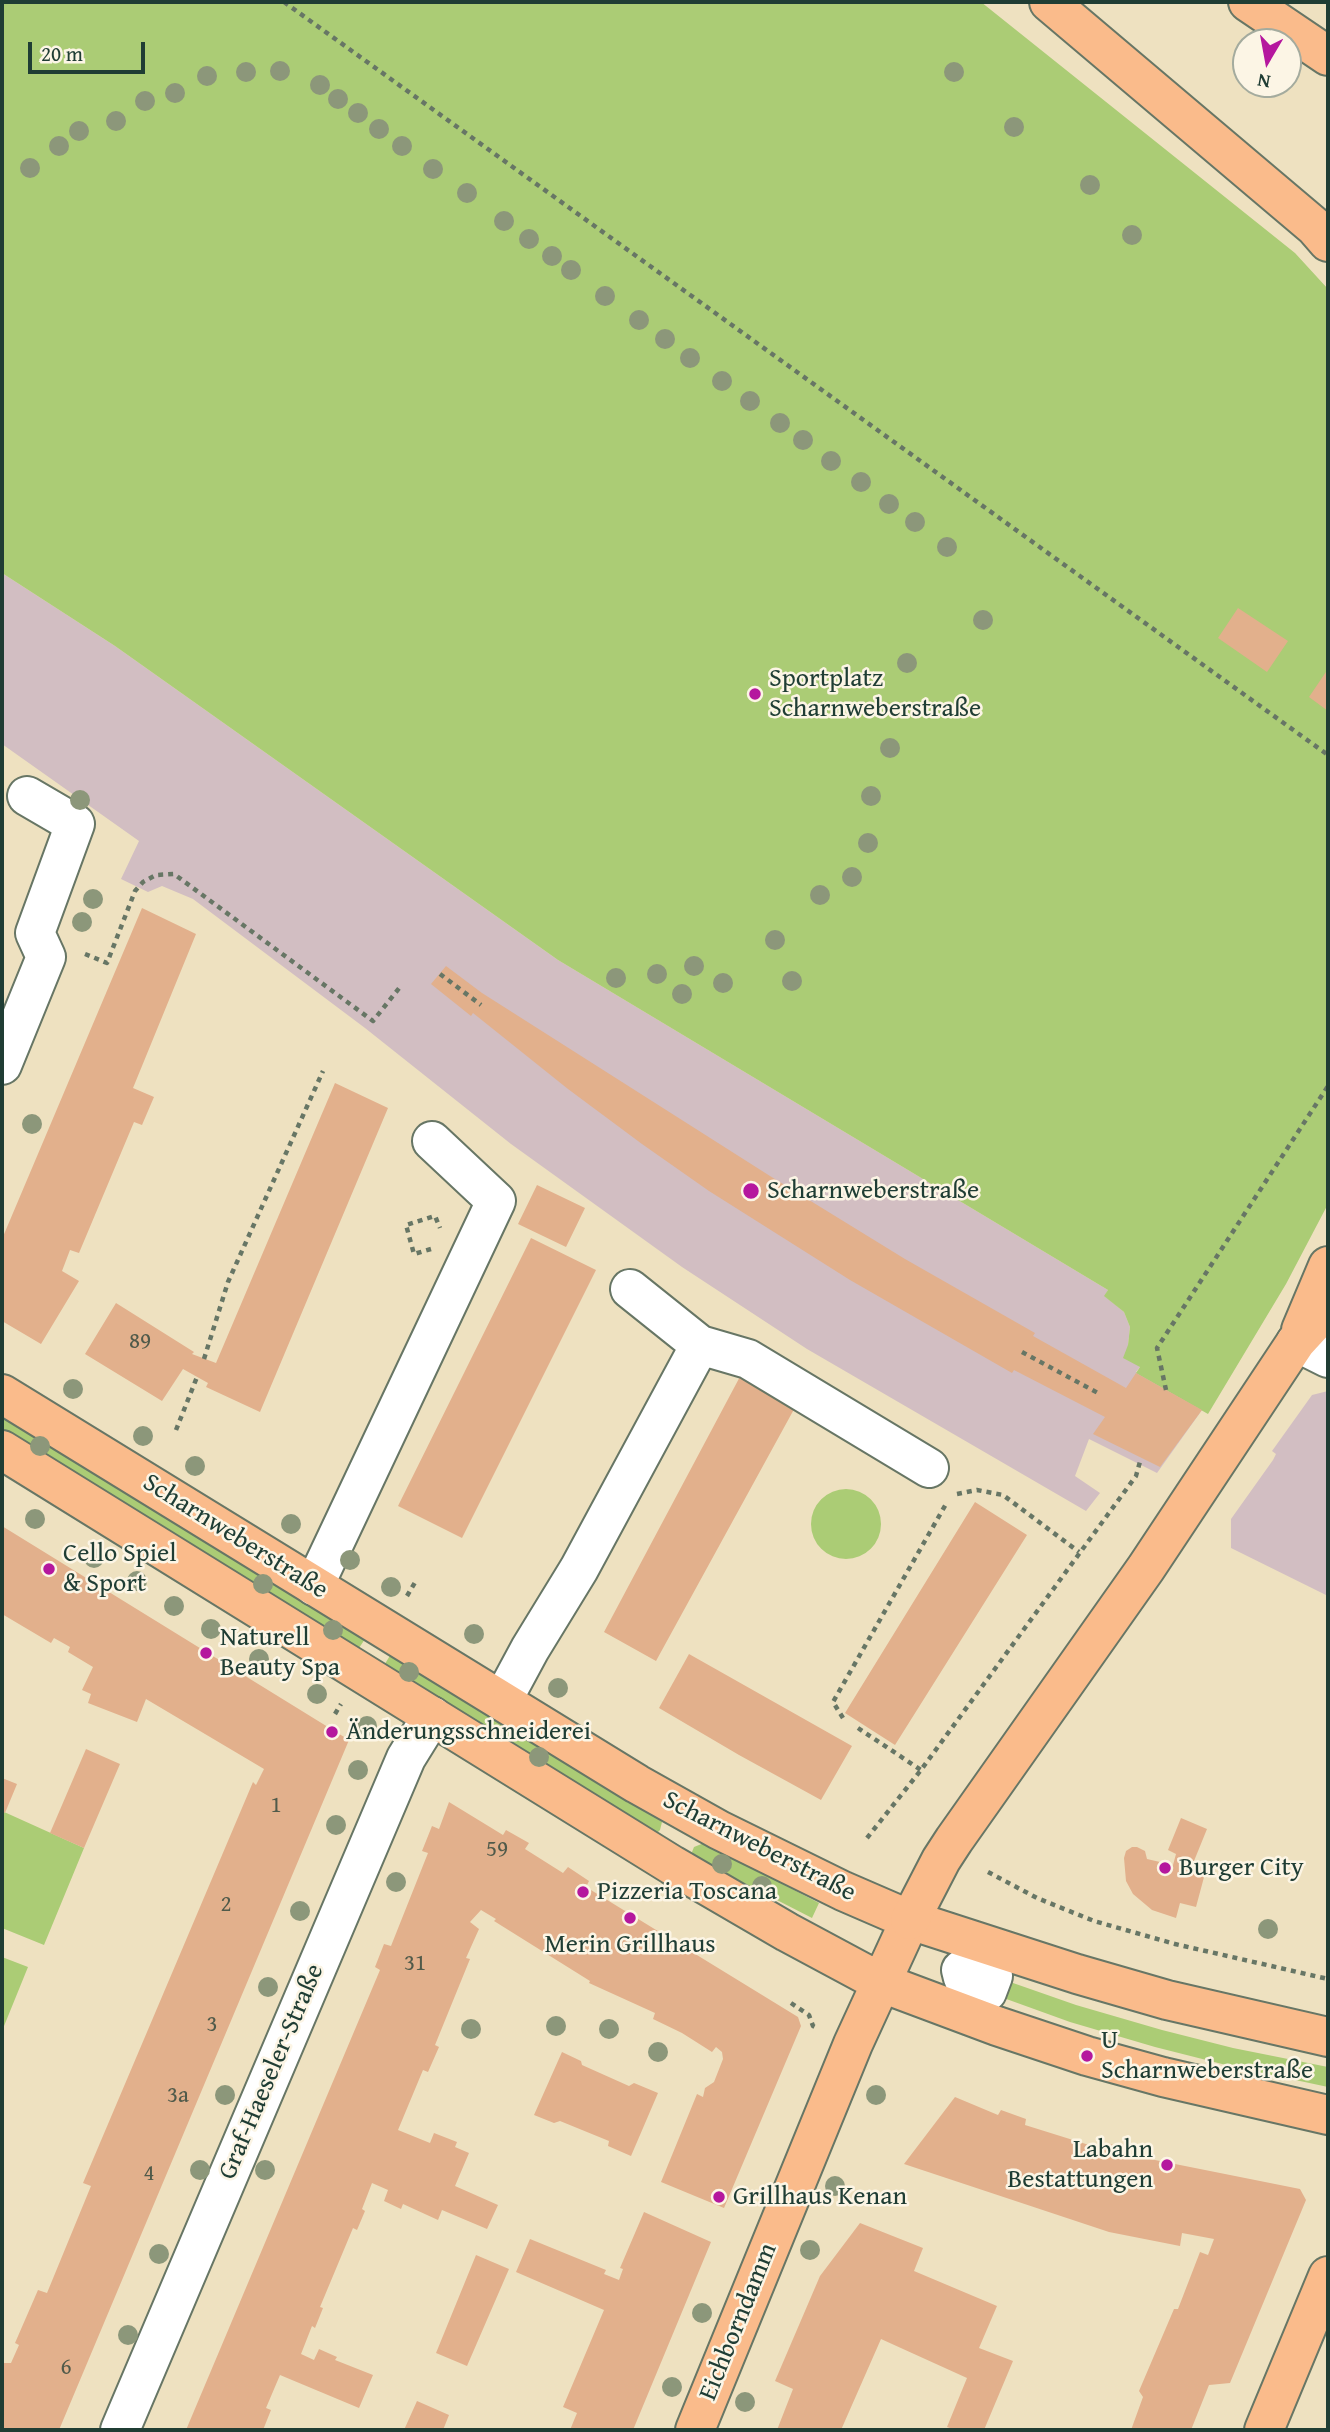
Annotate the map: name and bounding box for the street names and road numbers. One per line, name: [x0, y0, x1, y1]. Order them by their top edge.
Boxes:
street label: Scharnweberstraße: [137, 1468, 333, 1606]
street label: Scharnweberstraße: [657, 1785, 861, 1909]
street label: Graf-Haeseler-Straße: [213, 1960, 331, 2184]
street label: Eichborndamm: [693, 2239, 785, 2405]

